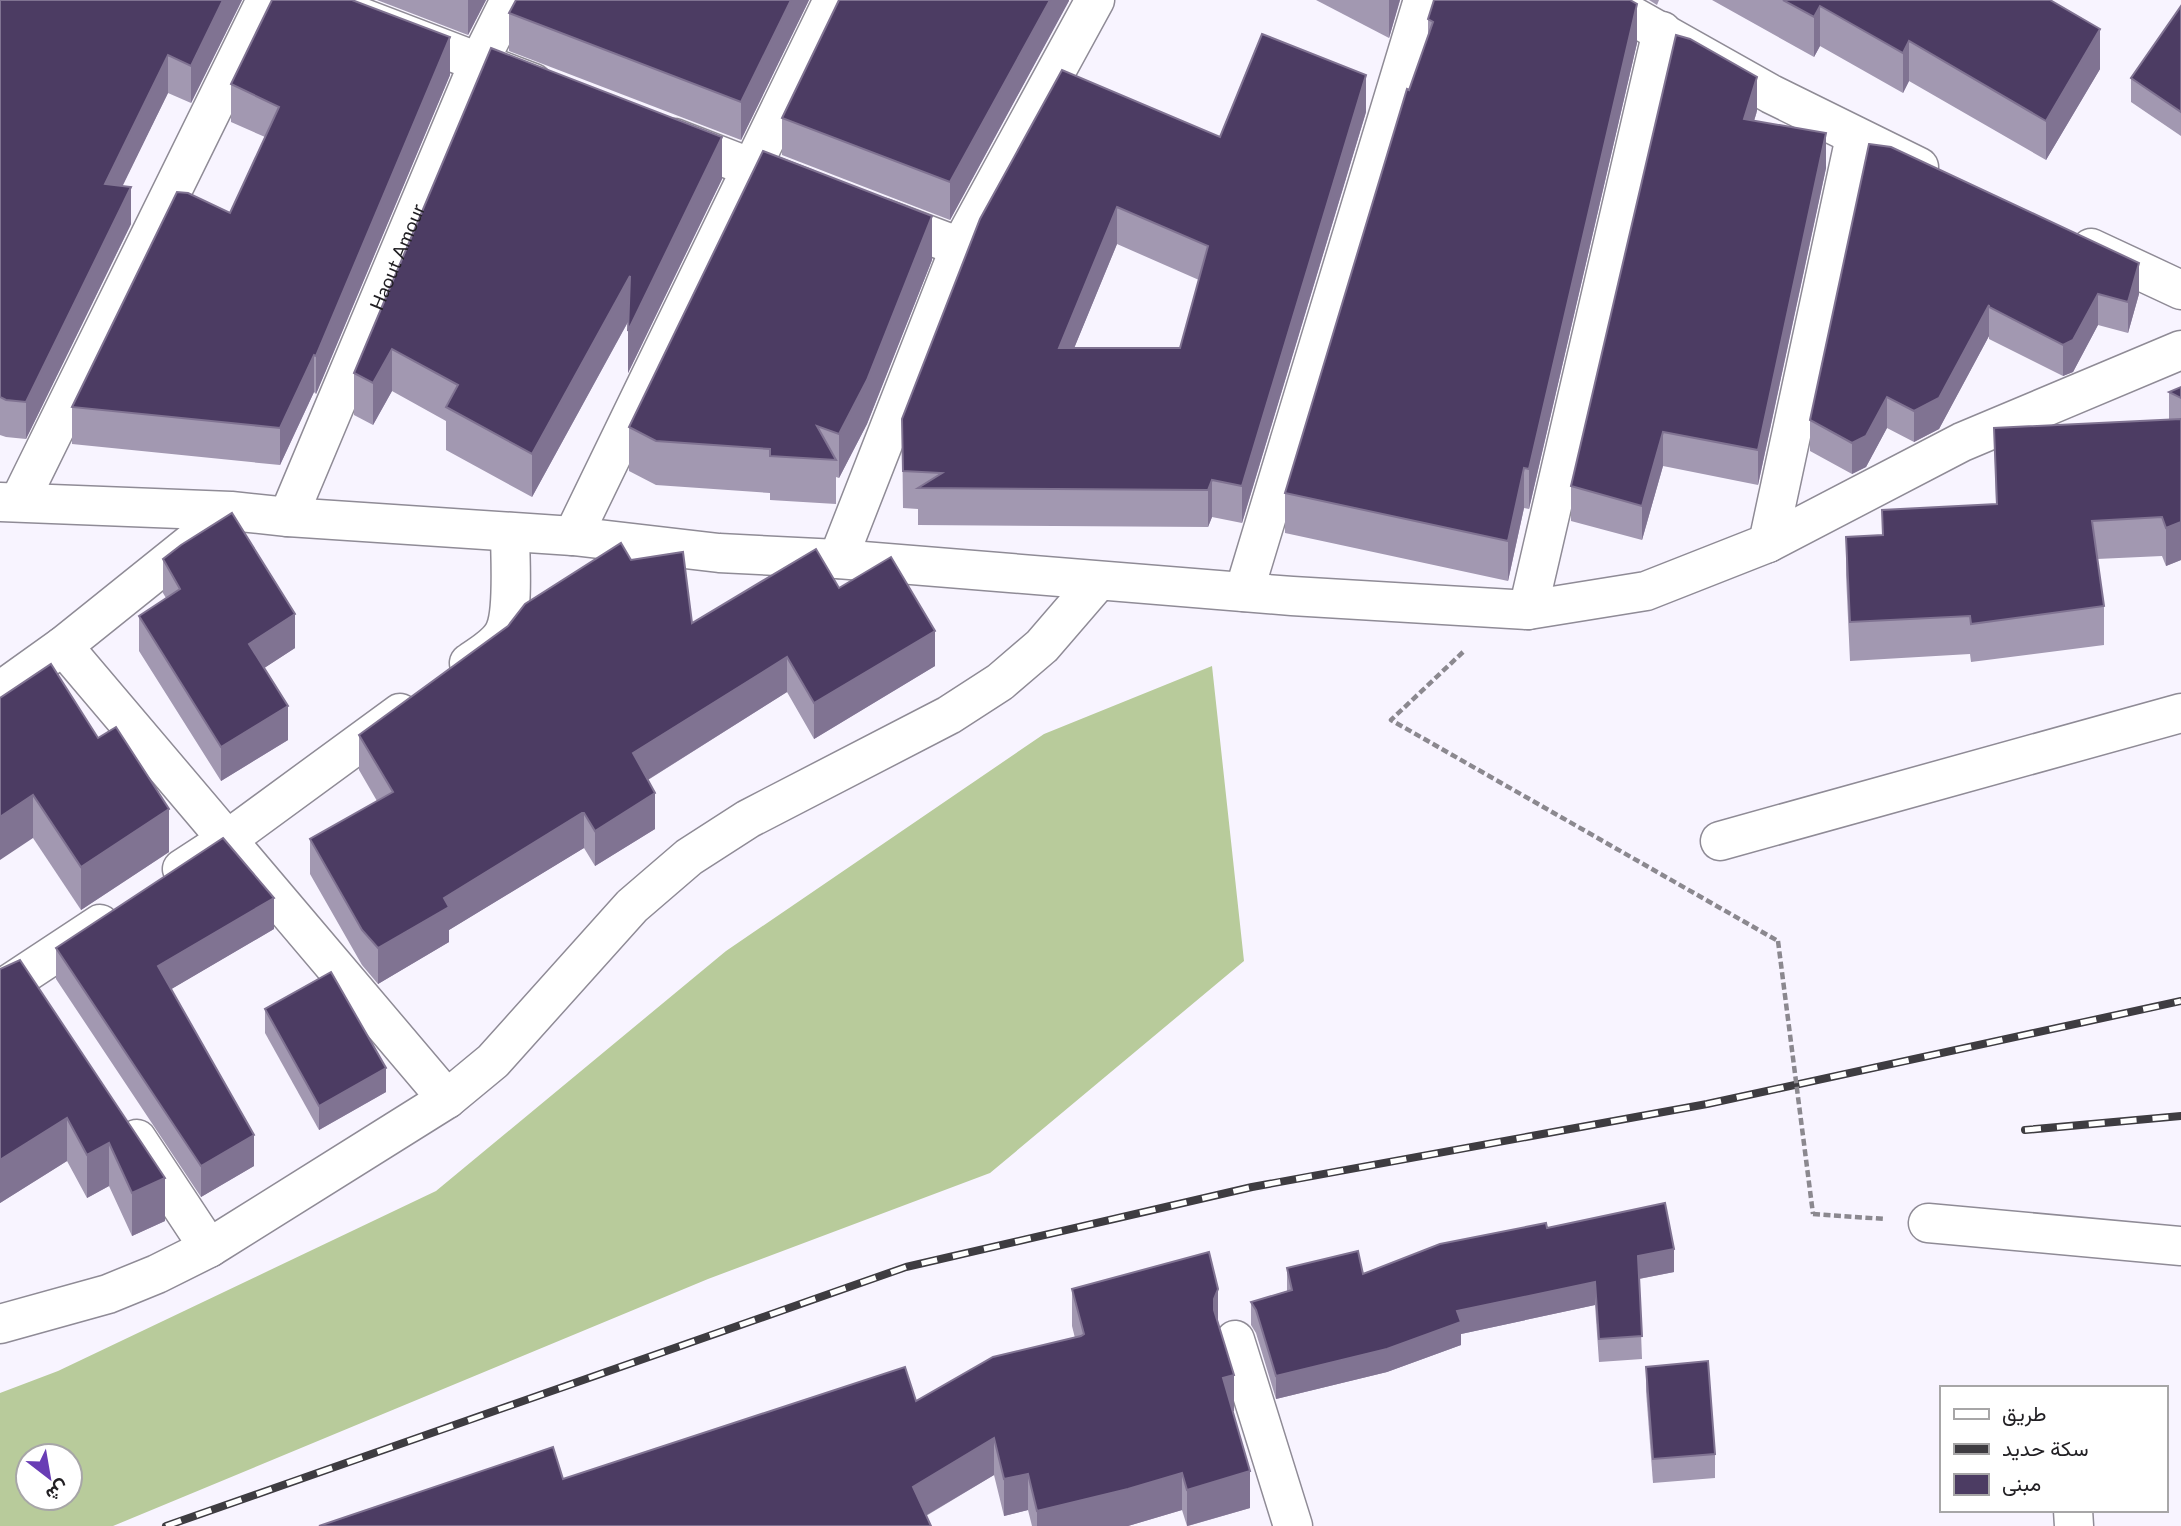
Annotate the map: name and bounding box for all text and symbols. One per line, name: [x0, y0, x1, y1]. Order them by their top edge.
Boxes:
street label: Haout Amour: [364, 200, 429, 313]
legend: [1940, 1386, 2167, 1512]
text: طريق: [2002, 1400, 2047, 1427]
text: سكة حديد: [2002, 1435, 2089, 1461]
north arrow: [14, 1442, 84, 1512]
text: مبنى: [2002, 1470, 2041, 1496]
text: ش: [42, 1475, 74, 1508]

